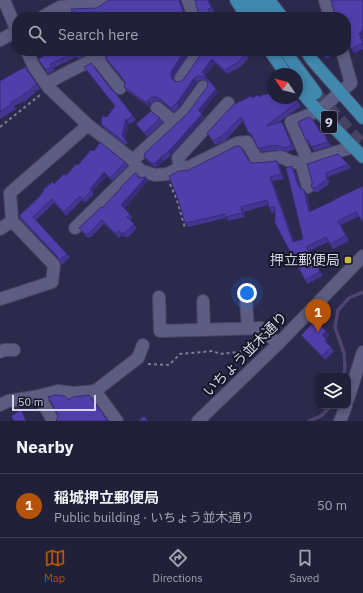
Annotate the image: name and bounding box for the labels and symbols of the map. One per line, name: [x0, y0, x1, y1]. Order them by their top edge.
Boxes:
north arrow: [267, 68, 303, 104]
road number: 9: [321, 111, 337, 133]
place label: 押立郵便局: [270, 251, 340, 269]
marker: 押立郵便局: [343, 255, 353, 265]
your location: [237, 283, 257, 303]
pin: 1: [305, 299, 331, 332]
street label: いちょう並木通り: [199, 308, 291, 400]
scale bar: [12, 393, 96, 412]

